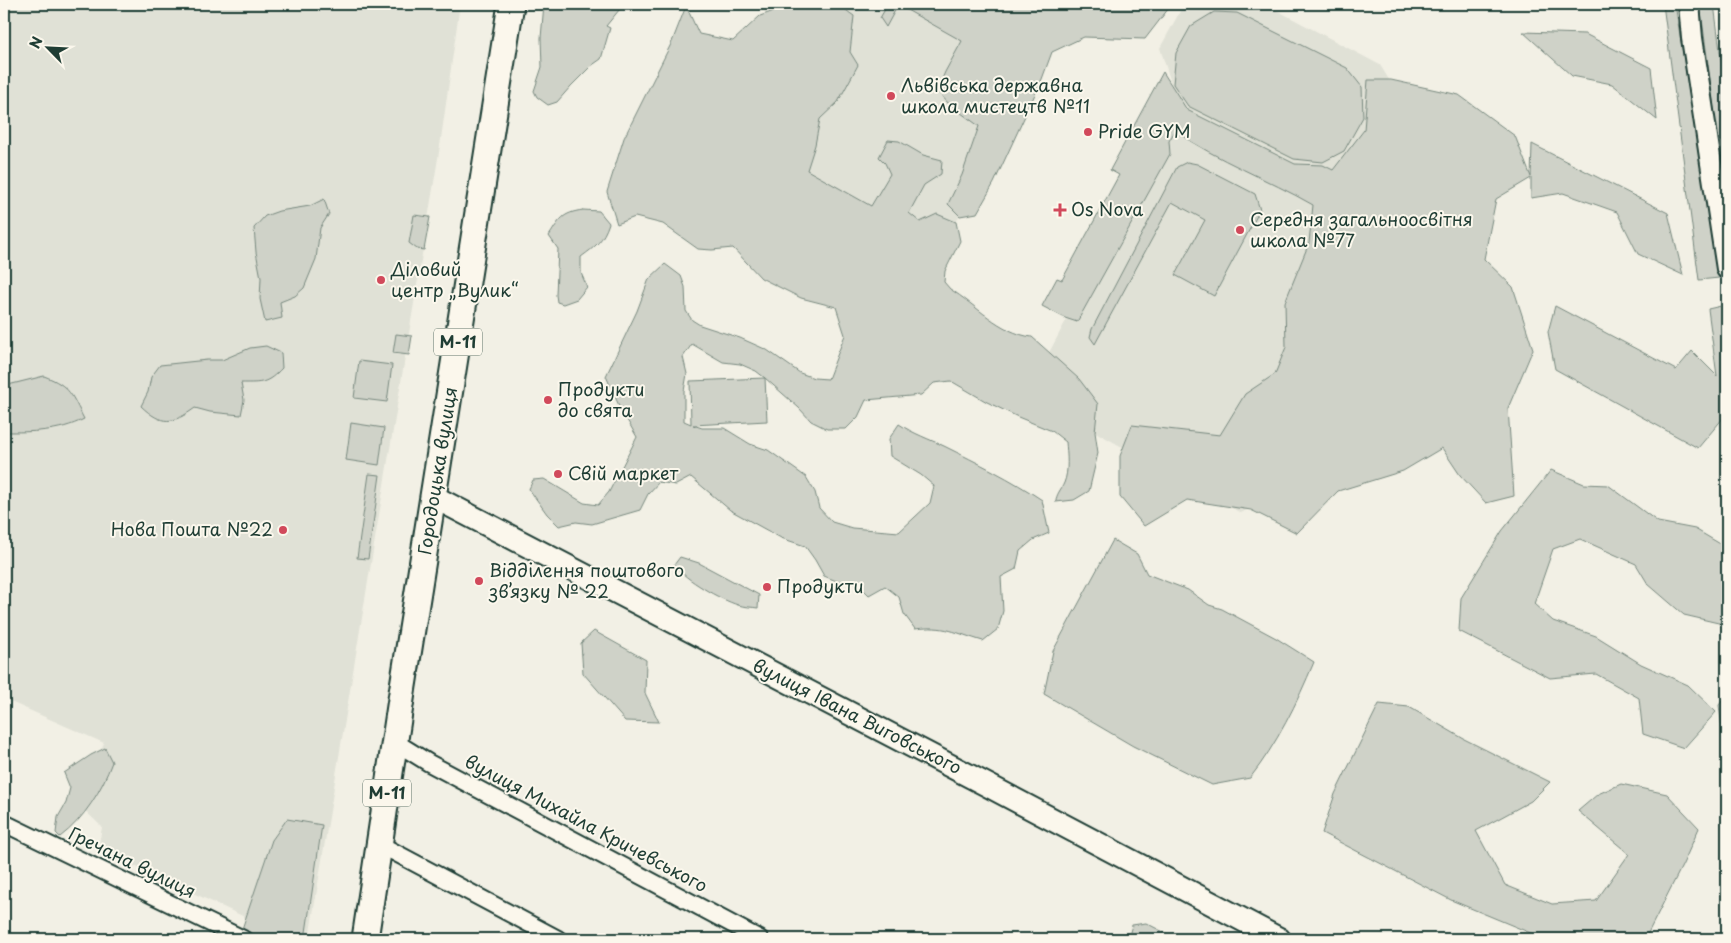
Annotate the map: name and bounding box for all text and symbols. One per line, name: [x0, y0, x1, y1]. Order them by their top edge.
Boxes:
north arrow: [22, 22, 72, 72]
text: N: [24, 33, 48, 52]
place label: Львівська державна школа мистецтв №11: [901, 71, 1090, 119]
marker: Львівська державна школа мистецтв №11: [885, 90, 897, 102]
place label: Pride GYM: [1098, 117, 1191, 144]
marker: Pride GYM: [1082, 126, 1094, 138]
place label: Os Nova: [1071, 195, 1143, 222]
marker: Os Nova: [1053, 203, 1067, 217]
place label: Середня загальноосвітня школа №77: [1250, 205, 1473, 253]
marker: Середня загальноосвітня школа №77: [1234, 224, 1246, 236]
place label: Діловий центр „Вулик“: [390, 255, 519, 303]
marker: Діловий центр „Вулик“: [375, 274, 387, 286]
road number: М-11: [434, 328, 482, 356]
place label: Продукти до свята: [558, 375, 644, 423]
street label: Городоцька вулиця: [410, 385, 463, 557]
marker: Продукти до свята: [542, 394, 554, 406]
place label: Свій маркет: [568, 459, 679, 486]
marker: Свій маркет: [552, 468, 564, 480]
place label: Нова Пошта №22: [111, 515, 273, 542]
marker: Нова Пошта №22: [277, 524, 289, 536]
place label: Відділення поштового зв’язку № 22: [488, 556, 684, 604]
place label: Продукти: [777, 572, 863, 599]
marker: Відділення поштового зв’язку № 22: [473, 575, 485, 587]
marker: Продукти: [761, 581, 773, 593]
street label: вулиця Івана Виговського: [749, 651, 967, 780]
street label: вулиця Михайла Кричевського: [461, 747, 713, 898]
road number: М-11: [363, 780, 411, 806]
street label: Гречана вулиця: [64, 819, 201, 904]

